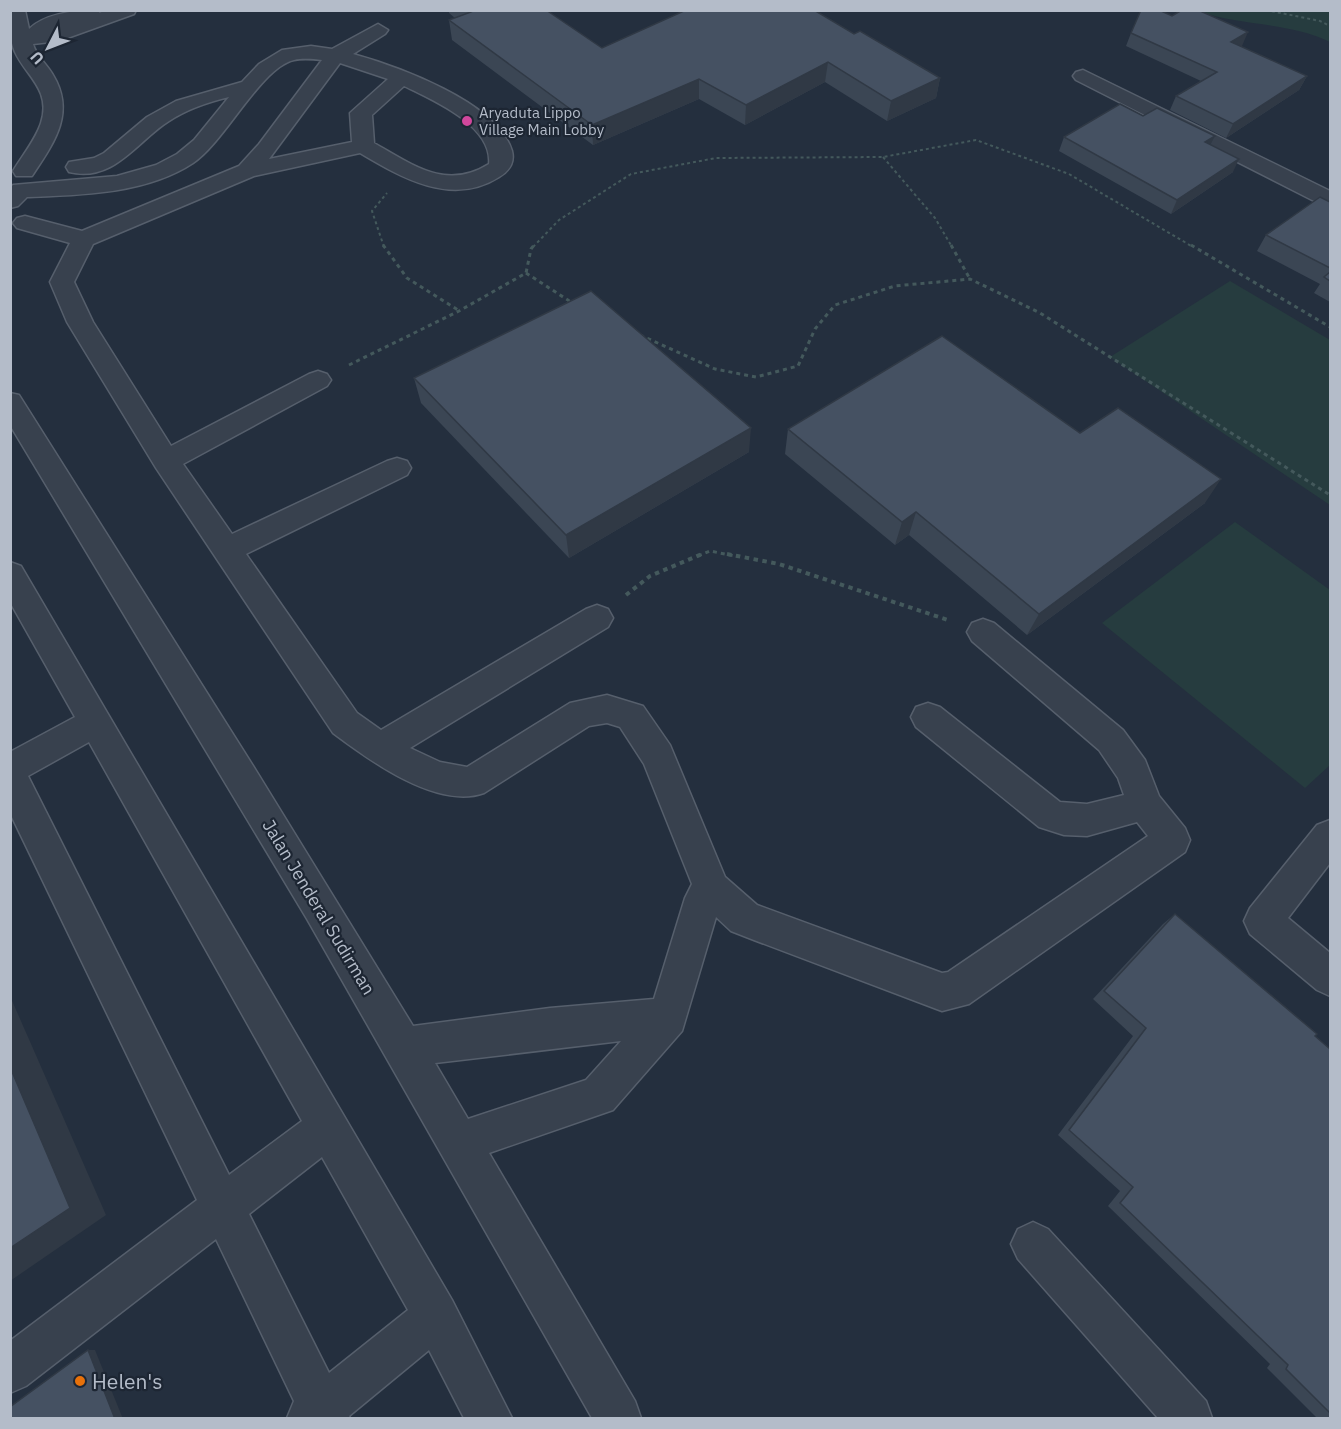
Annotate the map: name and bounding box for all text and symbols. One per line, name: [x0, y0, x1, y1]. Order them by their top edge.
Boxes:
north arrow: [18, 18, 78, 78]
text: U: [26, 47, 48, 69]
place label: Aryaduta Lippo Village Main Lobby: [479, 103, 605, 139]
marker: Aryaduta Lippo Village Main Lobby: [460, 114, 474, 128]
street label: Jalan Jenderal Sudirman: [258, 815, 380, 999]
place label: Helen's: [92, 1367, 163, 1395]
marker: Helen's: [73, 1374, 87, 1388]

